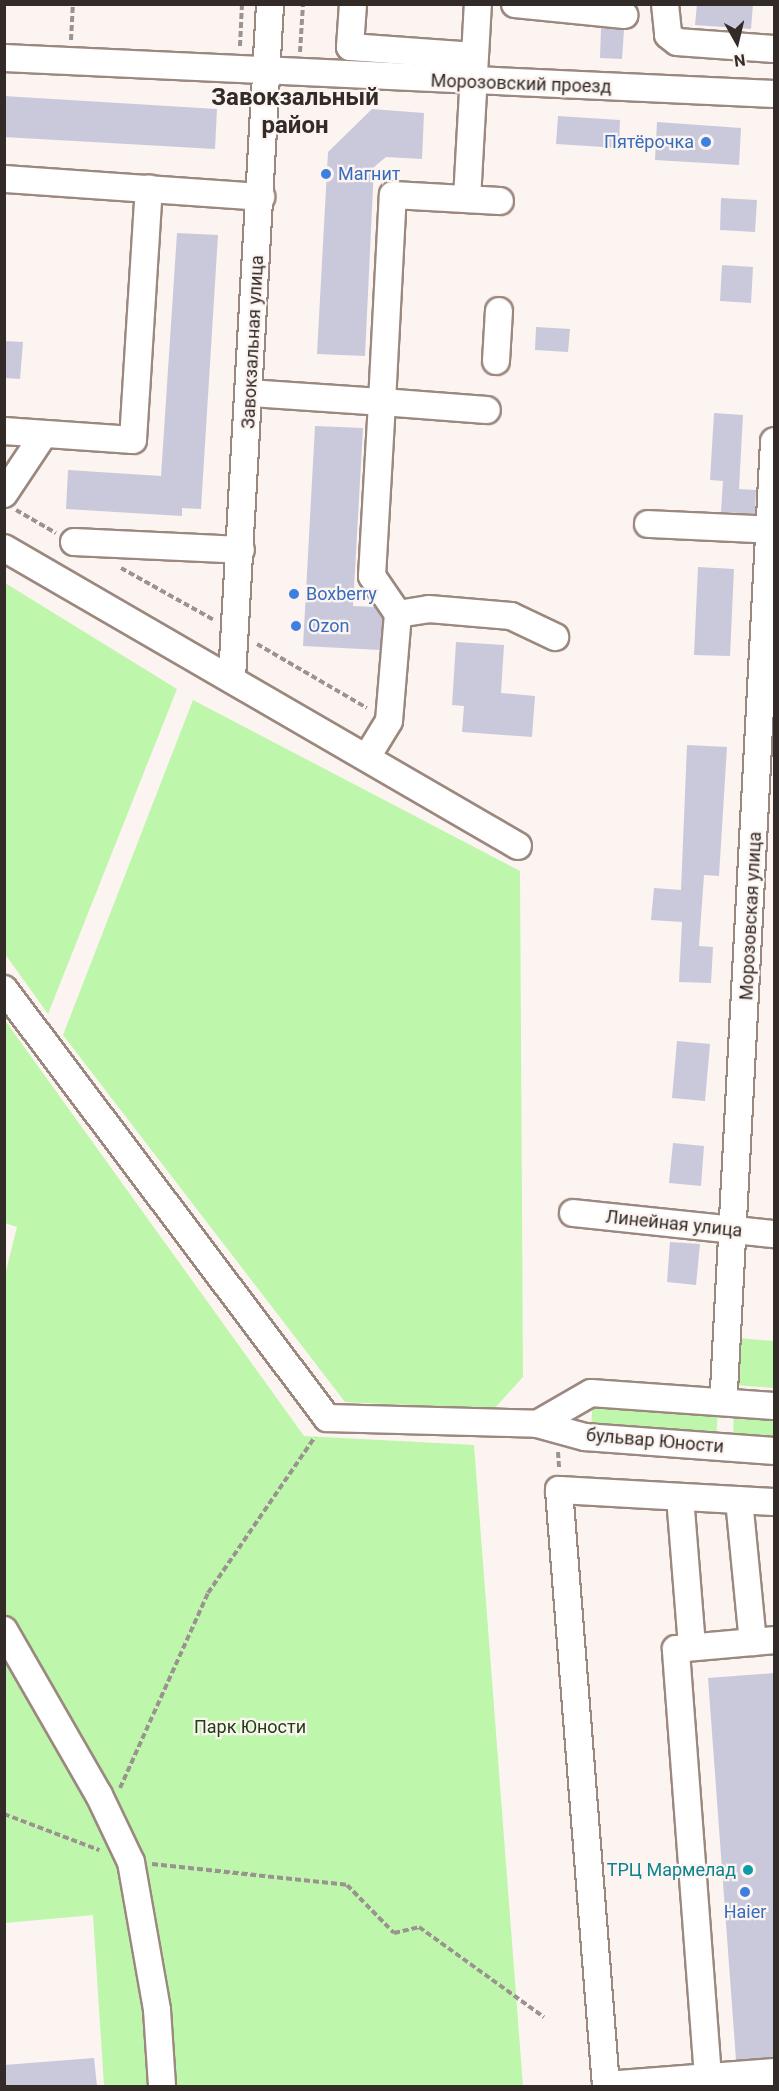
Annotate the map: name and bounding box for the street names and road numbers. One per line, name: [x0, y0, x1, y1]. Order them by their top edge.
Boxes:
street label: Морозовский проезд: [430, 70, 612, 98]
street label: Завокзальная улица: [238, 255, 268, 429]
street label: Морозовская улица: [736, 831, 766, 1001]
street label: Линейная улица: [605, 1206, 743, 1242]
street label: бульвар Юности: [585, 1424, 725, 1458]

